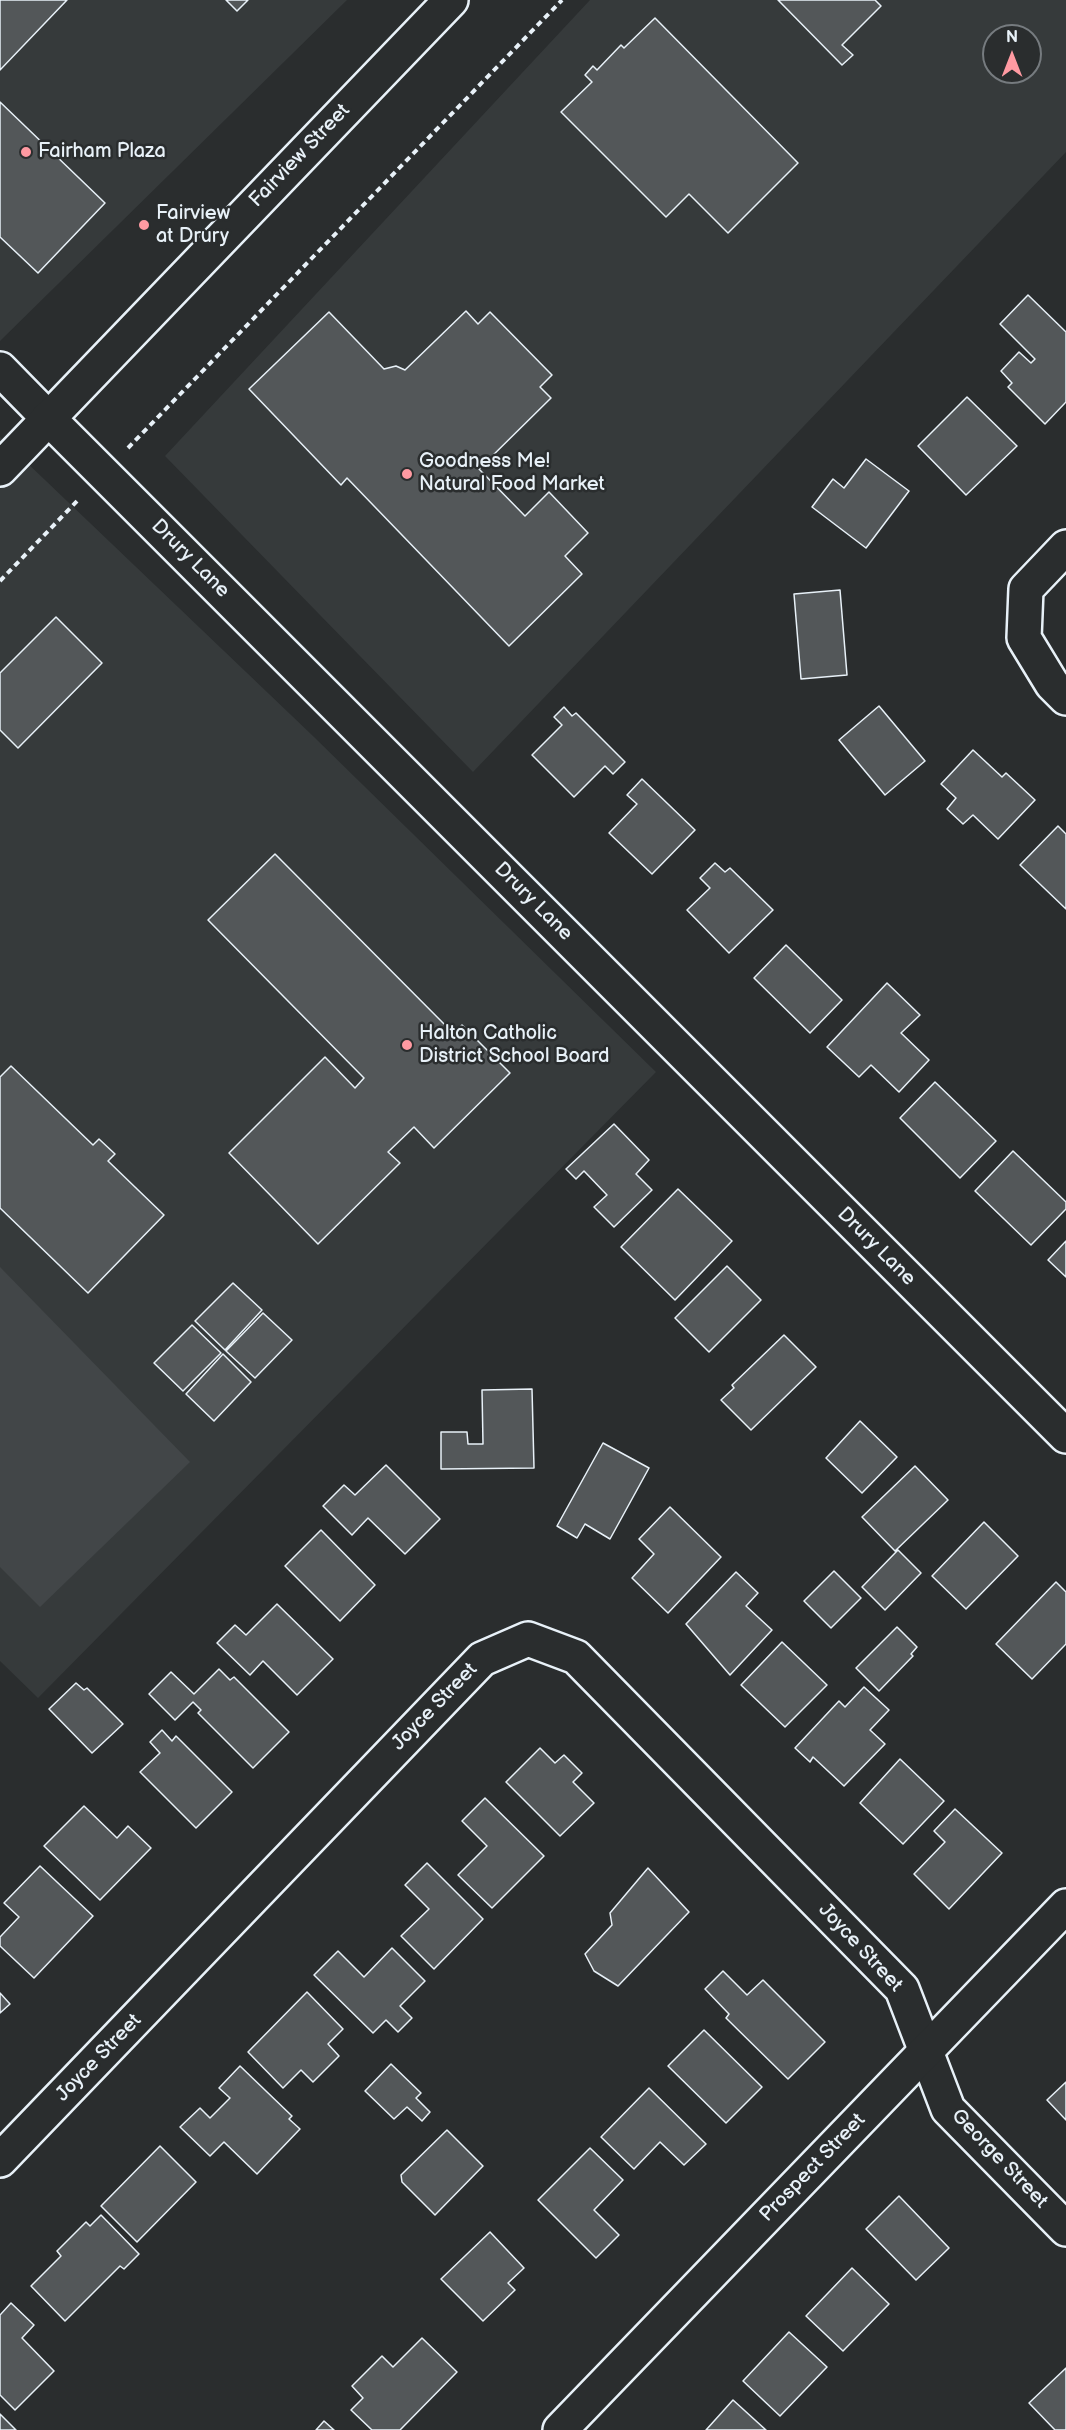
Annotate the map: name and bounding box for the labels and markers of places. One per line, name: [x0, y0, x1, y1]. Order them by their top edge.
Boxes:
place label: Fairham Plaza: [38, 140, 166, 164]
marker: Fairham Plaza: [19, 145, 33, 159]
place label: Fairview at Drury: [156, 202, 230, 249]
marker: Fairview at Drury: [137, 218, 151, 232]
place label: Goodness Me! Natural Food Market: [419, 450, 605, 497]
marker: Goodness Me! Natural Food Market: [400, 467, 414, 481]
place label: Halton Catholic District School Board: [419, 1022, 609, 1069]
marker: Halton Catholic District School Board: [400, 1038, 414, 1052]

